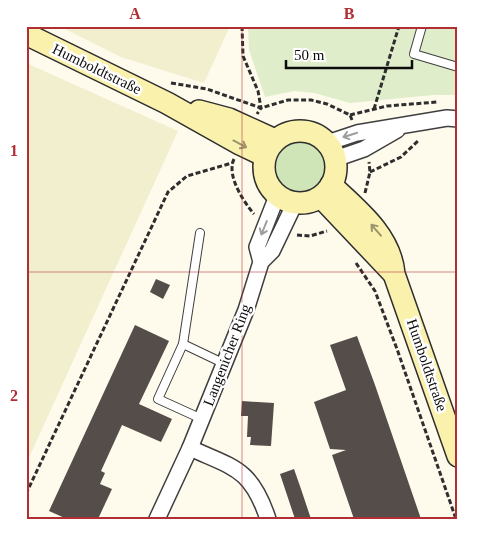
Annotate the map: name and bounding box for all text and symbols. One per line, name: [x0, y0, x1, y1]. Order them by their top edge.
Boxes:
text: A: [129, 5, 141, 22]
text: B: [344, 5, 355, 22]
scale bar: [286, 38, 413, 70]
street label: Humboldtstraße: [50, 41, 144, 98]
text: 50 m: [294, 47, 325, 63]
one-way arrow: [342, 131, 358, 141]
one-way arrow: [233, 139, 248, 149]
text: 1: [10, 142, 18, 159]
one-way arrow: [259, 220, 268, 235]
one-way arrow: [370, 224, 381, 237]
street label: Langenicher Ring: [200, 301, 254, 408]
street label: Humboldtstraße: [404, 317, 450, 414]
text: 2: [10, 387, 18, 404]

